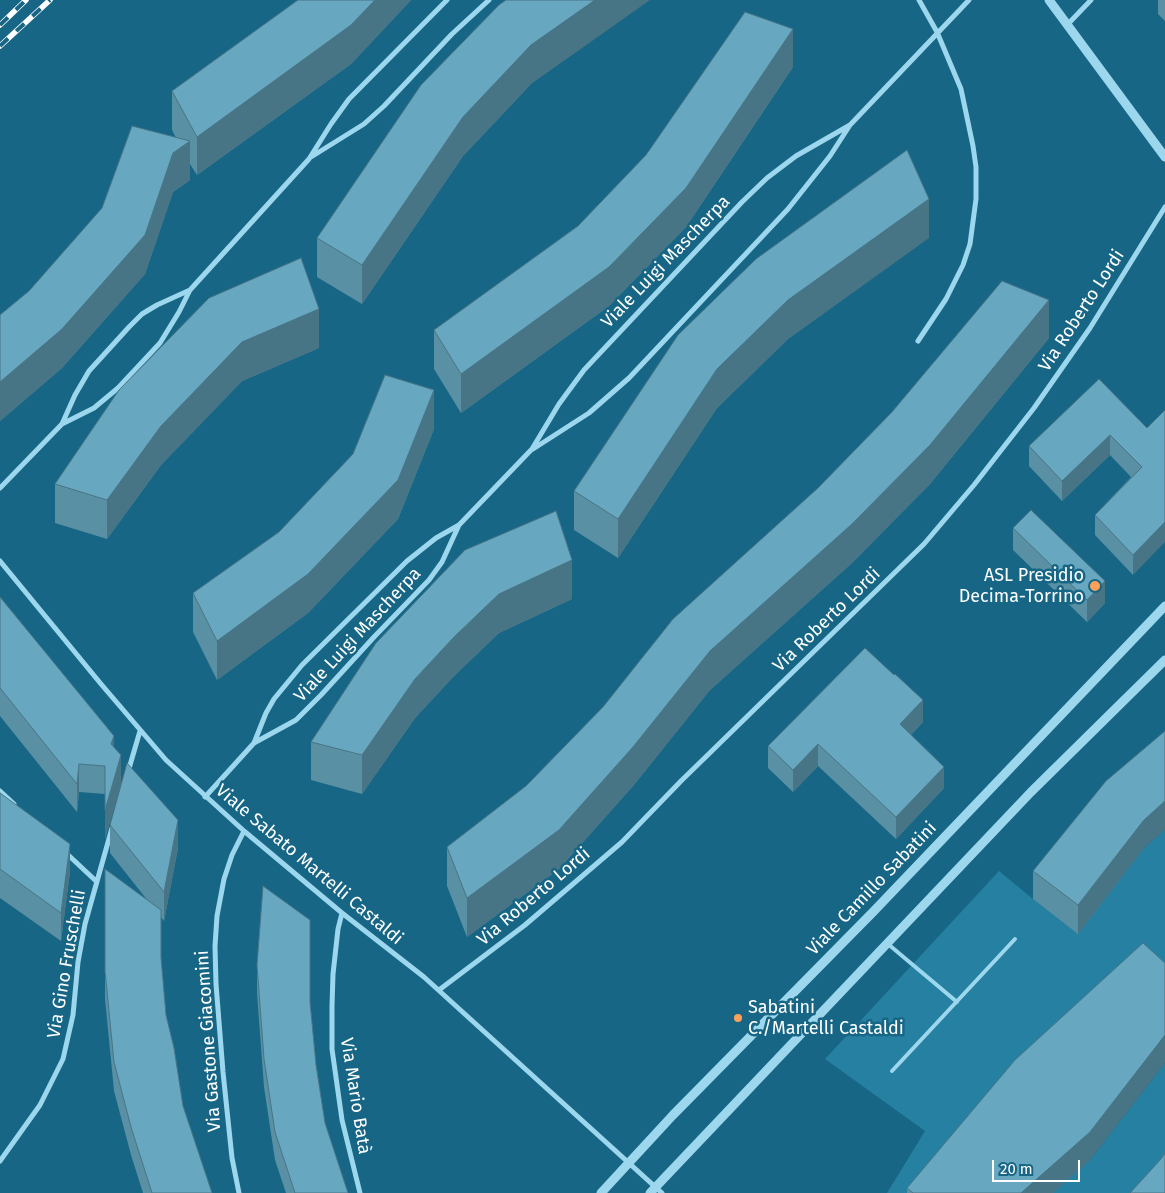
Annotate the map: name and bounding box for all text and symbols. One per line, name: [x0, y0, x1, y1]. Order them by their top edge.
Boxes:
street label: Viale Luigi Mascherpa: [597, 191, 735, 333]
street label: Via Roberto Lordi: [1035, 246, 1129, 376]
street label: Viale Luigi Mascherpa: [290, 563, 426, 707]
street label: Via Roberto Lordi: [769, 563, 885, 677]
place label: ASL Presidio Decima-Torrino: [959, 565, 1084, 608]
marker: ASL Presidio Decima-Torrino: [1088, 579, 1102, 593]
street label: Viale Sabato Martelli Castaldi: [211, 780, 407, 950]
street label: Viale Camillo Sabatini: [803, 818, 941, 960]
street label: Via Roberto Lordi: [473, 843, 595, 951]
street label: Via Gino Fruschelli: [43, 888, 91, 1040]
street label: Via Gastone Giacomini: [192, 949, 226, 1133]
place label: Sabatini C./Martelli Castaldi: [748, 997, 904, 1040]
marker: Sabatini C./Martelli Castaldi: [732, 1012, 744, 1024]
street label: Via Mario Batà: [335, 1036, 375, 1156]
scale bar: [995, 1150, 1082, 1182]
text: 20 m: [1000, 1160, 1033, 1178]

